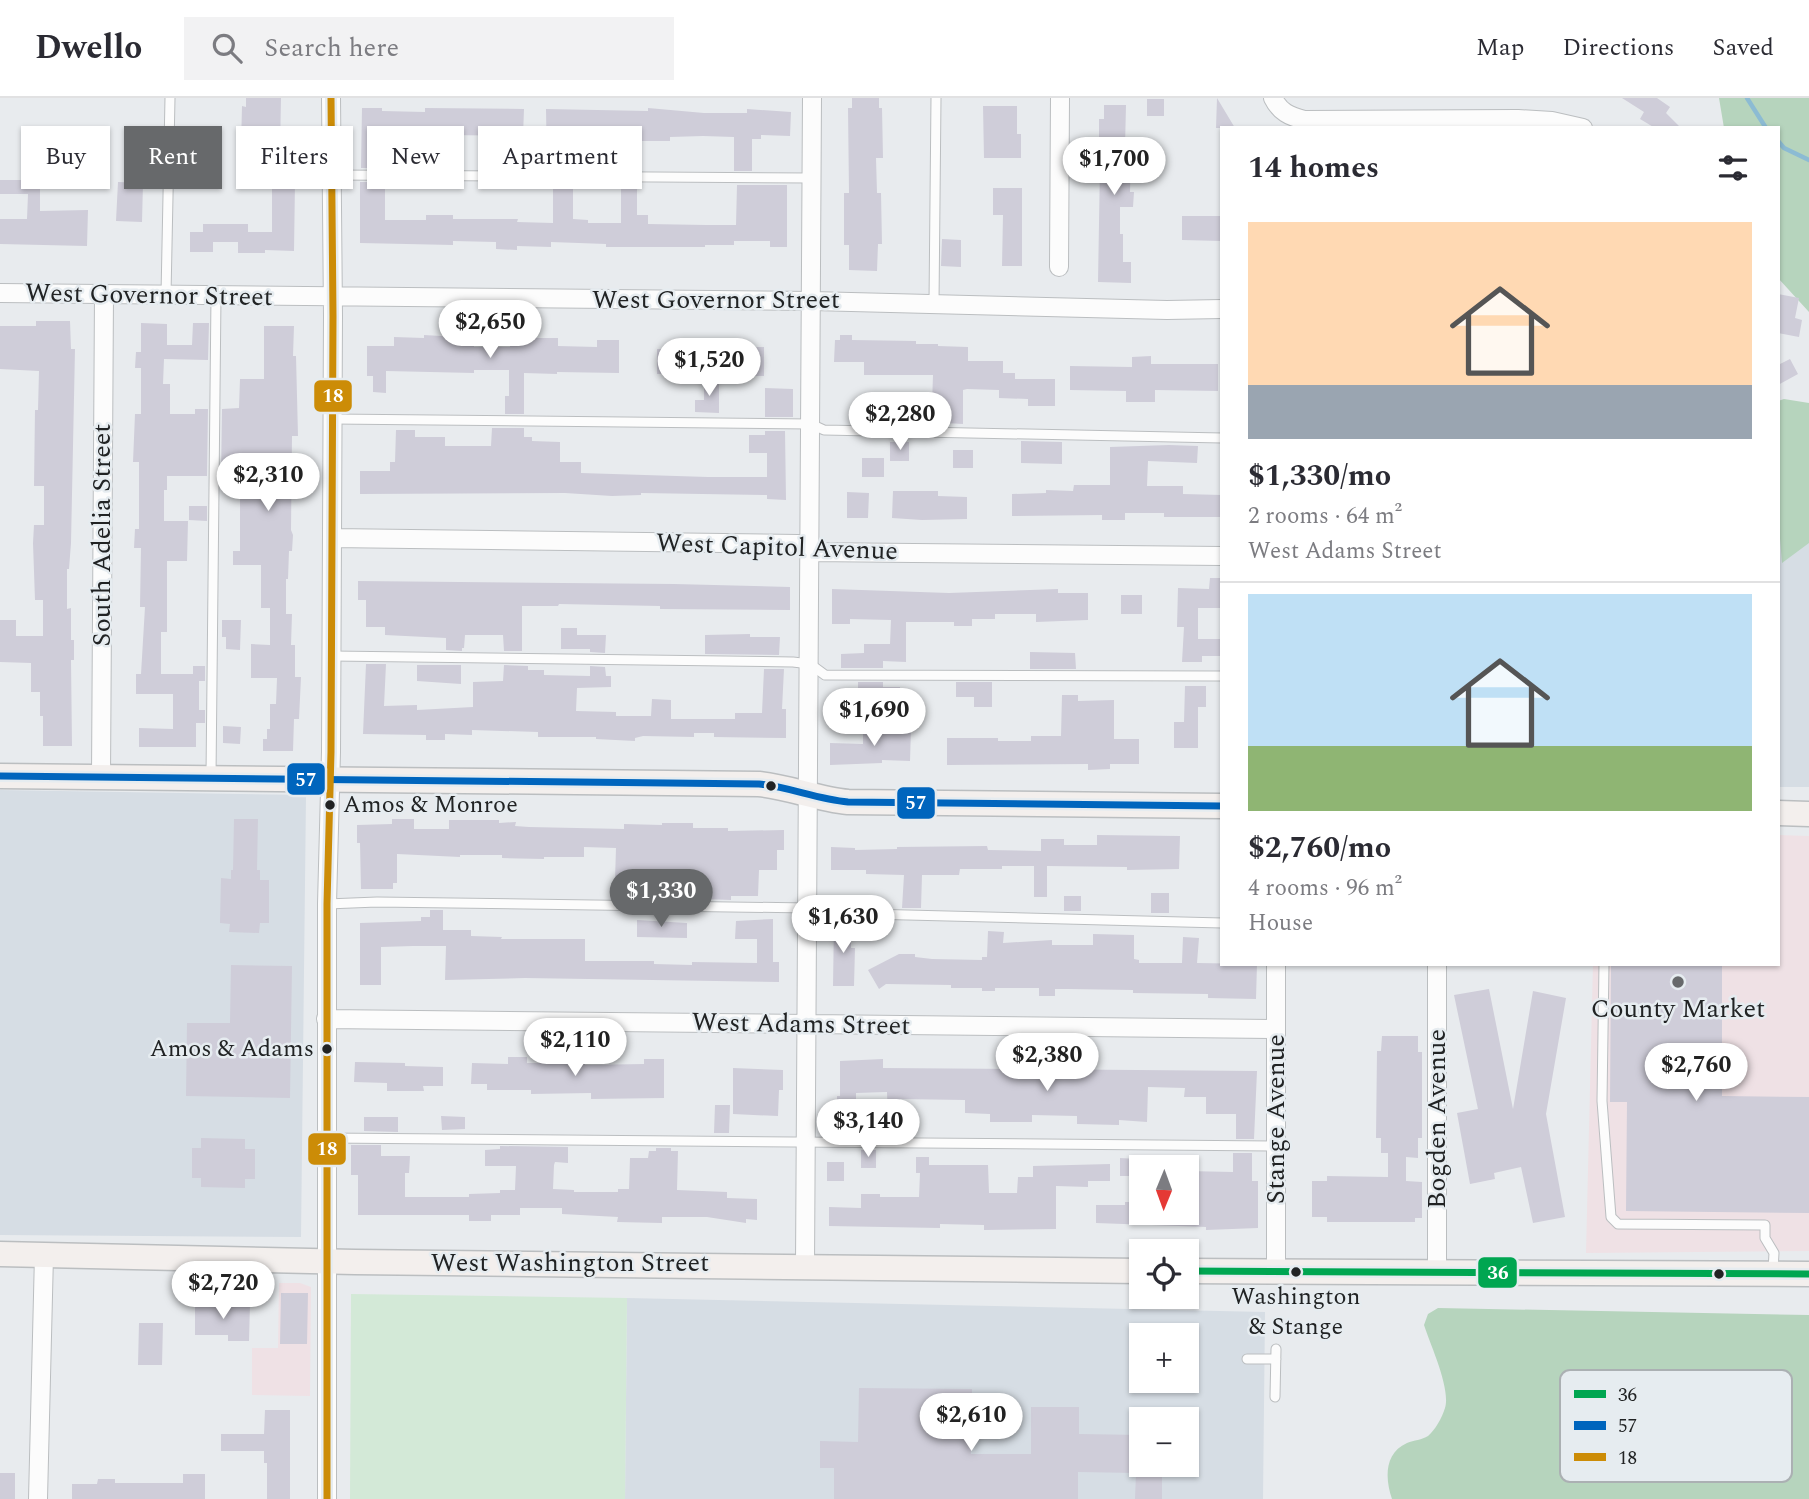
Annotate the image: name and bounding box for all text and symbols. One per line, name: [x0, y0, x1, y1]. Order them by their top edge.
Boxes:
search box: [184, 17, 674, 80]
text: Dwello: [35, 23, 142, 73]
text: Search here: [264, 28, 399, 68]
icon: search: [208, 29, 246, 67]
text: Map: [1476, 30, 1524, 66]
text: Directions: [1562, 30, 1674, 66]
text: Saved: [1712, 30, 1774, 66]
chip: Buy: [21, 126, 110, 189]
chip: Rent: [124, 126, 222, 189]
chip: Filters: [236, 126, 353, 189]
chip: New: [367, 126, 464, 189]
chip: Apartment: [478, 126, 642, 189]
pin: $1,700: [1057, 138, 1171, 197]
text: $1,700: [1079, 142, 1149, 177]
text: 14 homes: [1248, 145, 1379, 191]
icon: filters: [1714, 149, 1752, 187]
icon: home: [1437, 268, 1563, 394]
street label: West Governor Street: [25, 273, 273, 317]
street label: West Governor Street: [592, 280, 840, 320]
pin: $2,650: [433, 300, 547, 360]
text: $2,650: [455, 305, 525, 340]
pin: $1,520: [652, 338, 766, 398]
text: $1,520: [674, 343, 744, 378]
line badge: 18: [313, 379, 353, 413]
text: 18: [322, 382, 344, 411]
pin: $2,280: [843, 392, 957, 452]
text: $2,280: [865, 397, 935, 432]
street label: South Adelia Street: [82, 423, 122, 647]
text: $1,330/mo: [1248, 453, 1391, 499]
pin: $2,310: [211, 454, 325, 513]
text: $2,310: [233, 458, 303, 493]
text: 2 rooms · 64 m²: [1248, 499, 1402, 534]
street label: West Capitol Avenue: [655, 523, 899, 571]
text: West Adams Street: [1248, 534, 1442, 569]
icon: home: [1437, 640, 1563, 766]
pin: $1,690: [817, 688, 931, 748]
text: $1,690: [839, 693, 909, 728]
line badge: 57: [286, 762, 326, 796]
text: 57: [295, 766, 317, 795]
unlabelled marker: [764, 779, 778, 793]
line badge: 57: [896, 786, 936, 820]
place label: Amos & Monroe: [343, 787, 518, 823]
text: 57: [905, 789, 927, 818]
marker: Amos & Monroe: [323, 798, 337, 812]
text: $2,760/mo: [1248, 825, 1391, 871]
pin: $1,330: [604, 870, 718, 929]
text: 4 rooms · 96 m²: [1248, 871, 1402, 906]
text: $1,330: [626, 874, 696, 909]
pin: $1,630: [786, 896, 900, 955]
text: $1,630: [808, 900, 878, 935]
text: House: [1248, 906, 1313, 941]
marker: County Market: [1670, 974, 1686, 990]
place label: County Market: [1591, 989, 1765, 1029]
street label: West Adams Street: [691, 1002, 911, 1046]
pin: $2,110: [518, 1018, 632, 1078]
text: $2,110: [540, 1023, 610, 1058]
street label: Bogden Avenue: [1417, 1029, 1457, 1209]
place label: Amos & Adams: [150, 1031, 314, 1067]
pin: $2,380: [990, 1034, 1104, 1093]
street label: Stange Avenue: [1256, 1034, 1296, 1204]
text: $2,380: [1012, 1038, 1082, 1073]
marker: Amos & Adams: [320, 1042, 334, 1056]
pin: $2,760: [1639, 1044, 1753, 1103]
text: $2,760: [1661, 1048, 1731, 1083]
pin: $3,140: [811, 1100, 925, 1159]
text: $3,140: [833, 1104, 903, 1139]
line badge: 18: [307, 1132, 347, 1166]
text: 18: [316, 1135, 338, 1164]
north arrow: [1129, 1155, 1199, 1225]
map controls: [1129, 1155, 1199, 1477]
button: locate: [1129, 1239, 1199, 1309]
street label: West Washington Street: [431, 1243, 709, 1283]
line badge: 36: [1477, 1256, 1518, 1289]
text: 36: [1487, 1259, 1509, 1288]
pin: $2,720: [166, 1262, 280, 1321]
marker: Washington & Stange: [1289, 1265, 1303, 1279]
text: $2,720: [188, 1266, 258, 1301]
unlabelled marker: [1712, 1267, 1726, 1281]
place label: Washington & Stange: [1232, 1279, 1360, 1345]
button: +: [1129, 1323, 1199, 1393]
legend: [1560, 1370, 1792, 1482]
text: 36: [1618, 1381, 1637, 1410]
pin: $2,610: [914, 1394, 1028, 1453]
text: $2,610: [936, 1398, 1006, 1433]
button: −: [1129, 1407, 1199, 1477]
text: 57: [1618, 1412, 1637, 1441]
text: 18: [1618, 1444, 1637, 1473]

